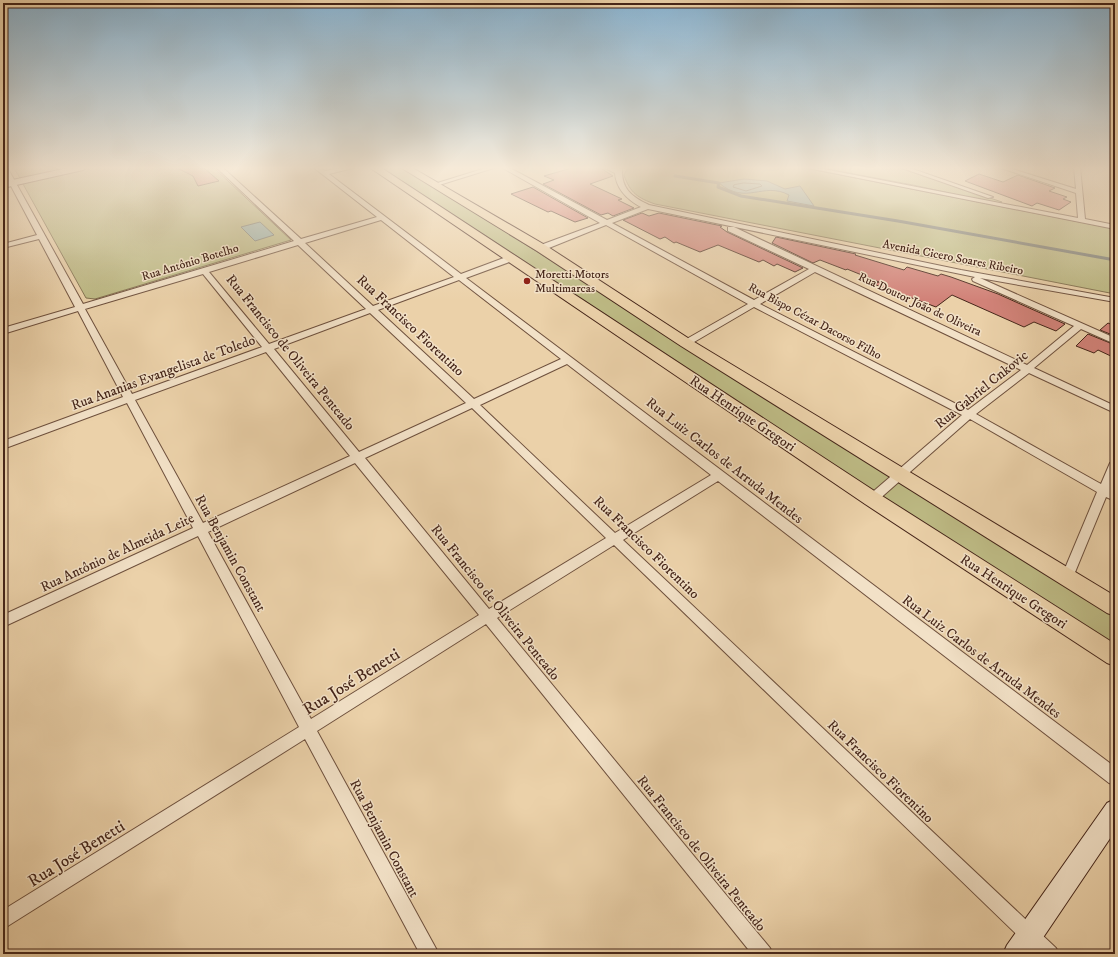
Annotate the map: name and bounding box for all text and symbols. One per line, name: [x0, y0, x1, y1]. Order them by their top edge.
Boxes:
street label: Avenida Cicero Soares Ribeiro: [881, 236, 1025, 279]
street label: Rua Antônio Botelho: [140, 241, 241, 284]
place label: Moretti Motors Multimarcas: [535, 267, 609, 296]
street label: Rua Doutor João de Oliveira: [856, 269, 985, 340]
street label: Rua Francisco de Oliveira Penteado: [222, 271, 359, 434]
street label: Rua Francisco Fiorentino: [353, 271, 468, 380]
marker: Moretti Motors Multimarcas: [522, 276, 532, 286]
street label: Rua Bispo Cézar Dacorso Filho: [746, 280, 884, 363]
street label: Rua Ananias Evangelista de Toledo: [69, 331, 258, 415]
street label: Rua Gabriel Cnkovic: [931, 347, 1032, 433]
street label: Rua Henrique Gregori: [686, 372, 799, 456]
street label: Rua Luiz Carlos de Arruda Mendes: [642, 394, 807, 528]
street label: Rua Benjamin Constant: [190, 492, 270, 616]
street label: Rua Francisco Fiorentino: [589, 492, 703, 603]
street label: Rua Antônio de Almeida Leite: [38, 509, 197, 596]
street label: Rua Francisco de Oliveira Penteado: [427, 521, 564, 684]
street label: Rua Henrique Gregori: [956, 550, 1071, 633]
street label: Rua Luiz Carlos de Arruda Mendes: [898, 591, 1065, 723]
street label: Rua José Benetti: [299, 643, 404, 720]
street label: Rua Francisco Fiorentino: [823, 716, 937, 827]
street label: Rua Francisco de Oliveira Penteado: [633, 772, 770, 935]
street label: Rua Benjamin Constant: [345, 776, 423, 901]
street label: Rua José Benetti: [24, 815, 129, 892]

